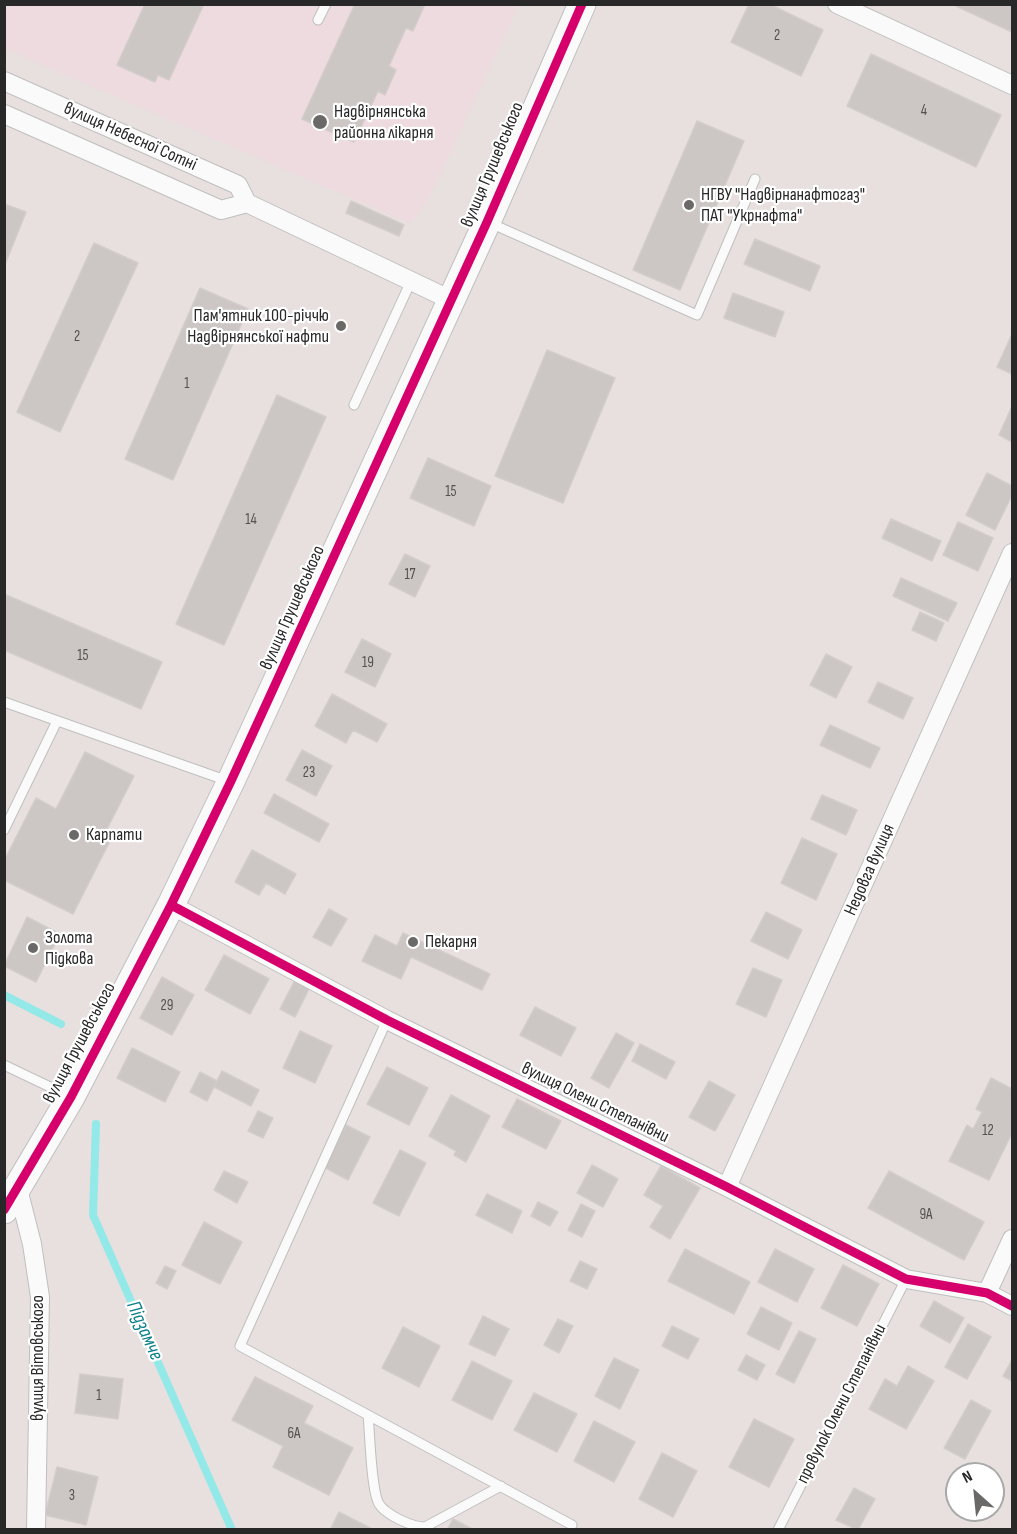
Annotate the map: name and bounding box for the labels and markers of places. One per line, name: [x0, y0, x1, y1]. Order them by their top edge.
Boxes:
place label: Надвірнянська районна лікарня: [334, 101, 434, 144]
marker: Надвірнянська районна лікарня: [311, 113, 329, 131]
place label: НГВУ "Надвірнанафтогаз" ПАТ "Укрнафта": [701, 184, 865, 226]
marker: НГВУ "Надвірнанафтогаз" ПАТ "Укрнафта": [682, 198, 696, 212]
place label: Пам'ятник 100-річчю Надвірнянської нафти: [187, 305, 329, 348]
marker: Пам'ятник 100-річчю Надвірнянської нафти: [334, 319, 348, 333]
place label: Карпати: [86, 824, 142, 846]
marker: Карпати: [67, 828, 81, 842]
place label: Золота Підкова: [45, 927, 93, 970]
place label: Пекарня: [425, 931, 477, 953]
marker: Пекарня: [406, 935, 420, 949]
marker: Золота Підкова: [26, 941, 40, 955]

